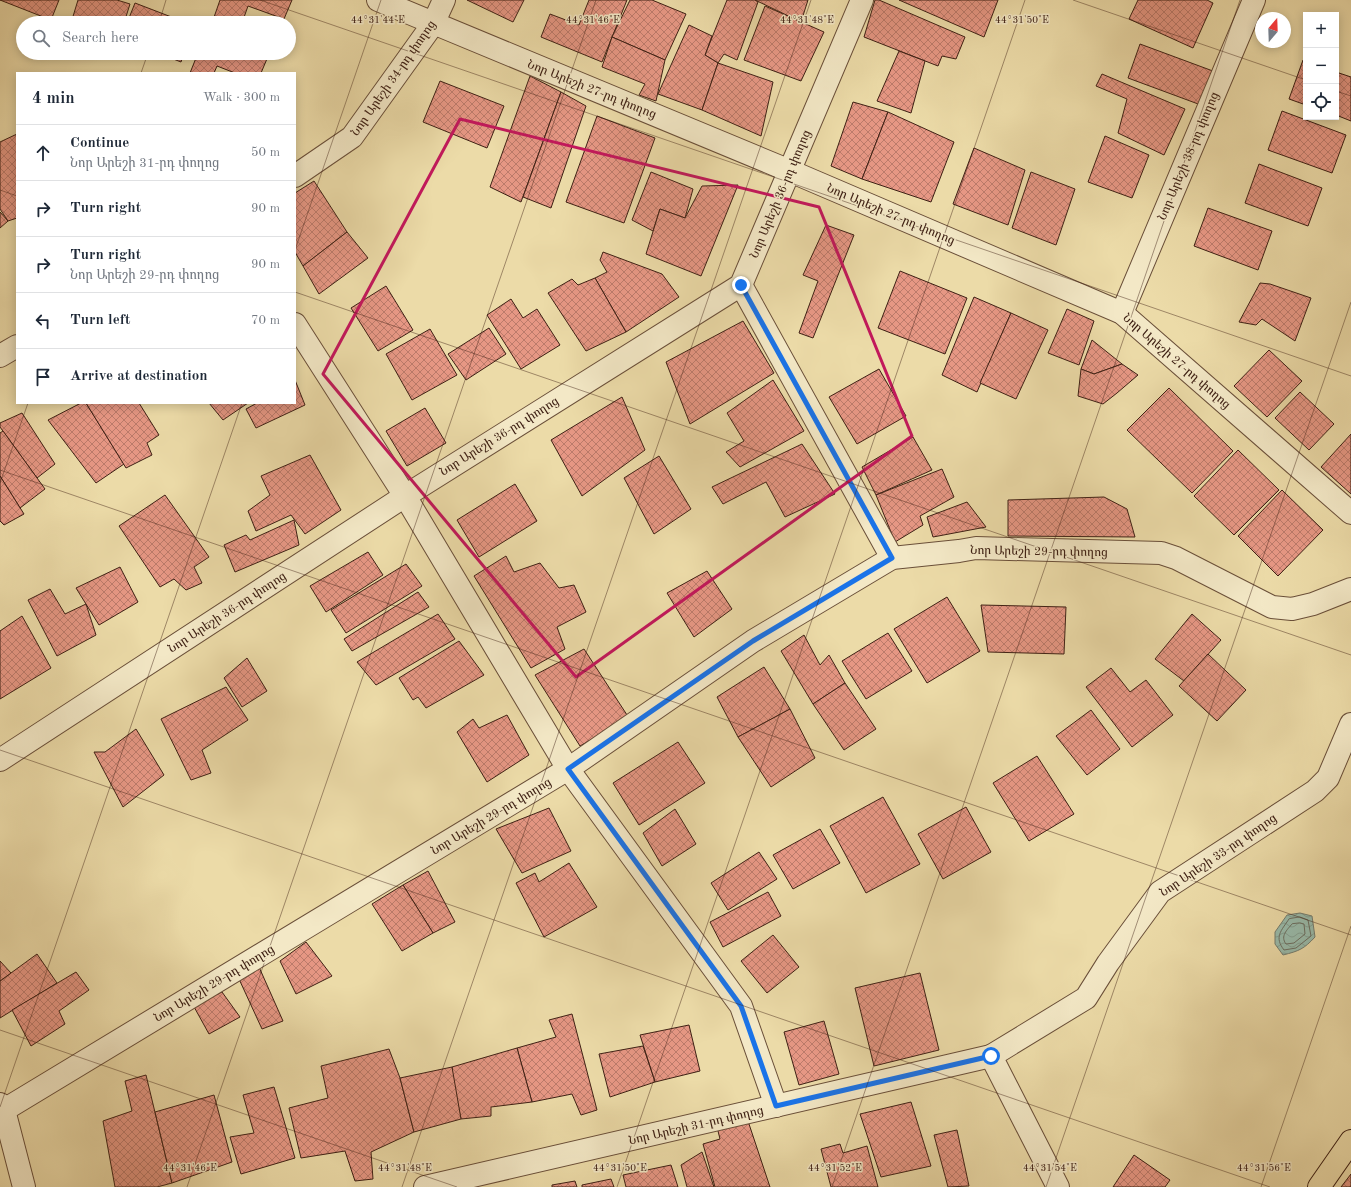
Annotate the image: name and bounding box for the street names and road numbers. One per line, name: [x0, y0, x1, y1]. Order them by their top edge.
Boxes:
street label: Նոր Արեշի 34-րդ փողոց: [349, 19, 438, 138]
street label: Նոր Արեշի 27-րդ փողոց: [525, 59, 658, 121]
street label: Նոր Արեշի 38-րդ փողոց: [1156, 91, 1221, 222]
street label: Նոր Արեշի 36-րդ փողոց: [748, 129, 813, 260]
street label: Նոր Արեշի 27-րդ փողոց: [825, 182, 956, 247]
street label: Նոր Արեշի 27-րդ փողոց: [1120, 312, 1232, 412]
street label: Նոր Արեշի 36-րդ փողոց: [438, 395, 561, 478]
street label: Նոր Արեշի 29-րդ փողոց: [970, 545, 1108, 559]
street label: Նոր Արեշի 36-րդ փողոց: [166, 570, 289, 655]
street label: Նոր Արեշի 29-րդ փողոց: [429, 776, 554, 858]
street label: Նոր Արեշի 33-րդ փողոց: [1158, 812, 1279, 899]
street label: Նոր Արեշի 29-րդ փողոց: [152, 943, 277, 1025]
street label: Նոր Արեշի 31-րդ փողոց: [628, 1105, 765, 1147]

